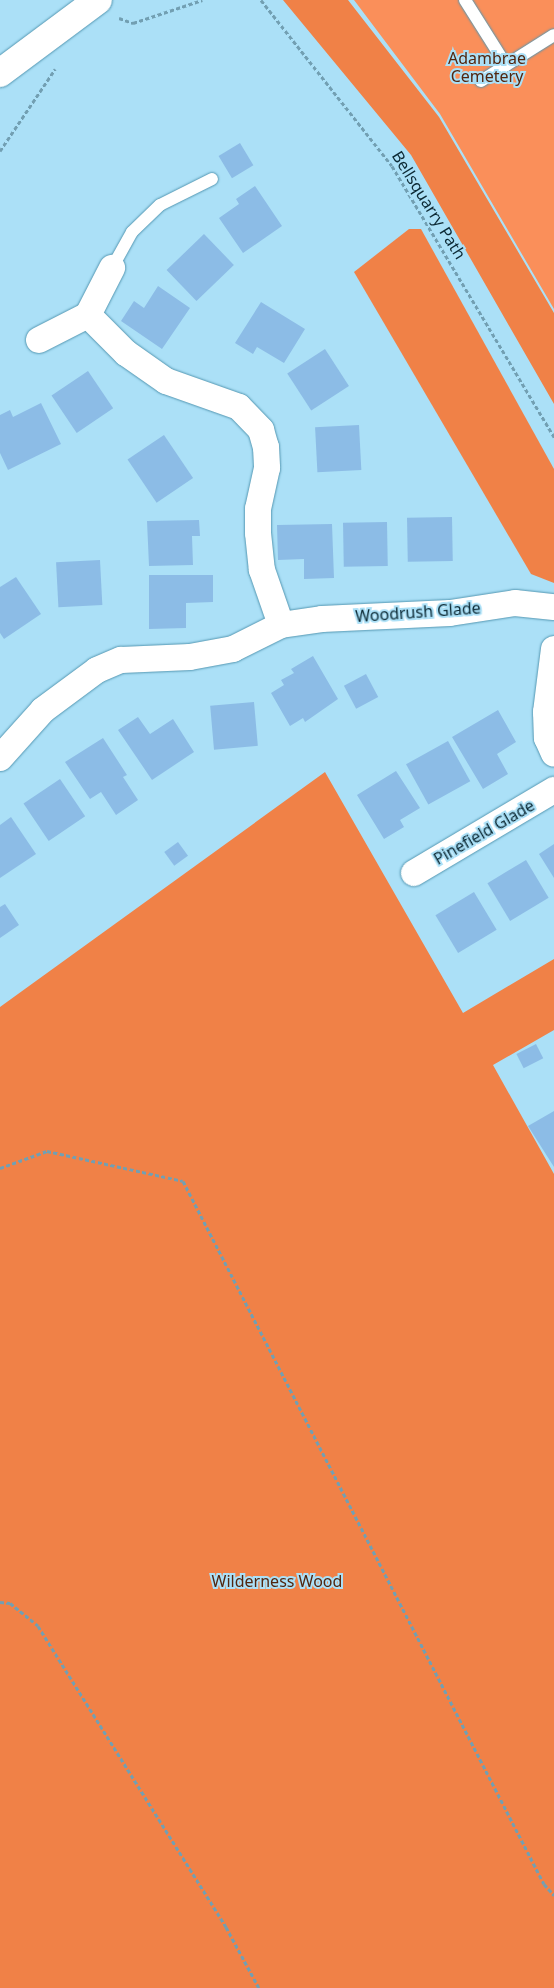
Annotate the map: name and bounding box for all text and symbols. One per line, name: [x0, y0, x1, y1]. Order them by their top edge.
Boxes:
park label: Adambrae Cemetery: [448, 48, 526, 86]
street label: Bellsquarry Path: [388, 147, 470, 263]
street label: Woodrush Glade: [355, 598, 481, 626]
street label: Pinefield Glade: [430, 795, 538, 869]
park label: Wilderness Wood: [212, 1571, 342, 1591]

